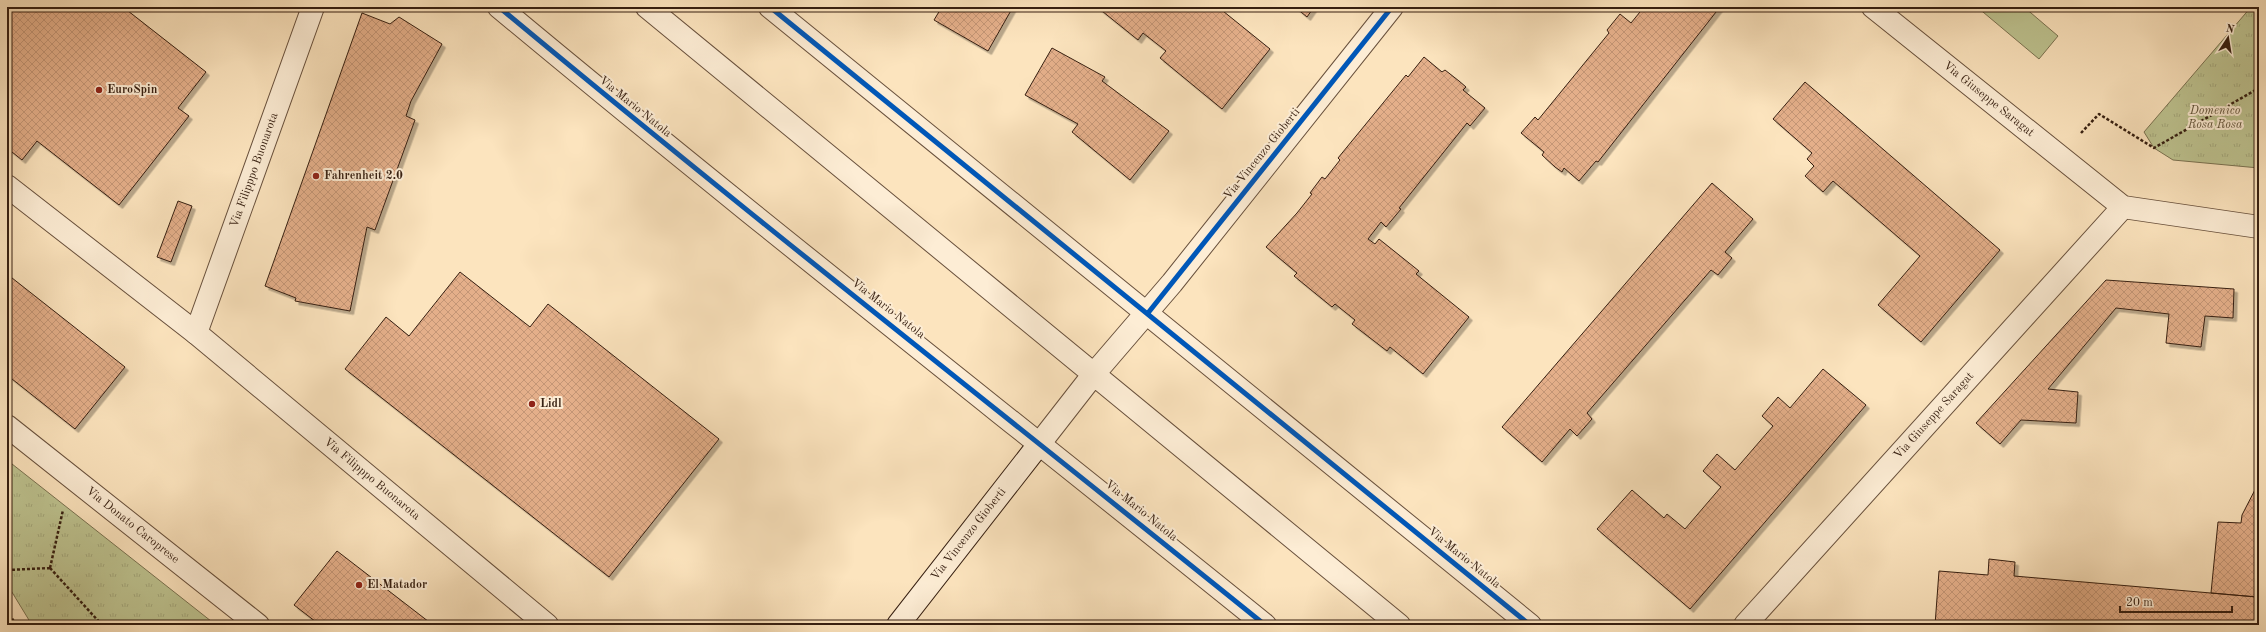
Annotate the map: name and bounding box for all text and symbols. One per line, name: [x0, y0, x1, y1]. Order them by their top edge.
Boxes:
north arrow: [2208, 18, 2248, 58]
text: N: [2225, 23, 2236, 36]
street label: Via Giuseppe Saragat: [1941, 60, 2036, 139]
street label: Via Mario Natola: [597, 74, 673, 140]
place label: EuroSpin: [107, 84, 158, 96]
marker: EuroSpin: [94, 85, 104, 95]
park label: Domenico Rosa Rosa: [2187, 105, 2243, 131]
street label: Via Vincenzo Gioberti: [1222, 106, 1302, 202]
street label: Via Filipppo Buonarota: [228, 111, 281, 229]
place label: Fahrenheit 2.0: [324, 170, 403, 182]
marker: Fahrenheit 2.0: [311, 171, 321, 181]
street label: Via Mario Natola: [849, 277, 927, 341]
street label: Via Giuseppe Saragat: [1892, 370, 1976, 462]
place label: Lidl: [540, 398, 562, 410]
marker: Lidl: [527, 399, 537, 409]
street label: Via Filipppo Buonarota: [321, 436, 422, 523]
street label: Via Mario Natola: [1103, 478, 1179, 544]
street label: Via Donato Caroprese: [84, 485, 181, 566]
street label: Via Vincenzo Gioberti: [929, 486, 1008, 583]
street label: Via Mario Natola: [1426, 525, 1502, 591]
place label: El Matador: [367, 579, 427, 591]
marker: El Matador: [354, 580, 364, 590]
scale bar: [2120, 588, 2232, 614]
text: 20 m: [2126, 597, 2153, 609]

